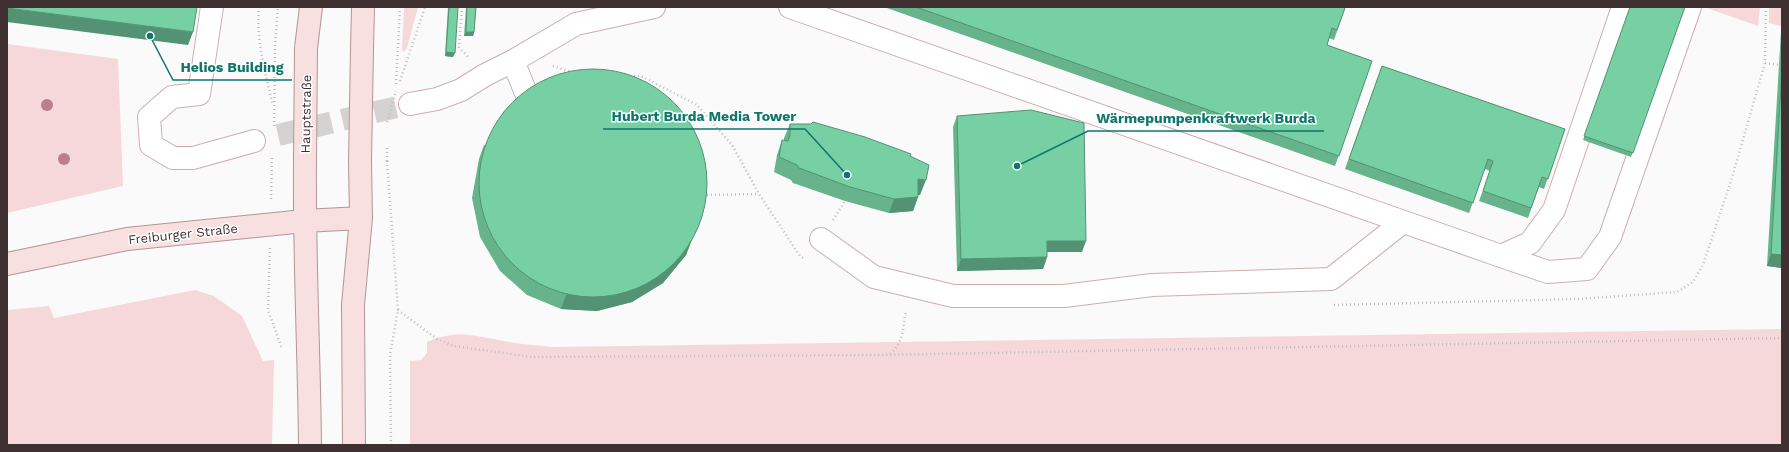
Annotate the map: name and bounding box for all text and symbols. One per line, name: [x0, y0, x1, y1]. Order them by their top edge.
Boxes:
callout: Helios Building: [173, 54, 292, 80]
text: Helios Building: [180, 59, 284, 75]
street label: Hauptstraße: [298, 75, 314, 153]
callout: Hubert Burda Media Tower: [603, 103, 805, 129]
callout: Wärmepumpenkraftwerk Burda: [1088, 105, 1324, 131]
text: Hubert Burda Media Tower: [612, 108, 796, 124]
text: Wärmepumpenkraftwerk Burda: [1096, 110, 1317, 126]
street label: Freiburger Straße: [127, 221, 239, 247]

